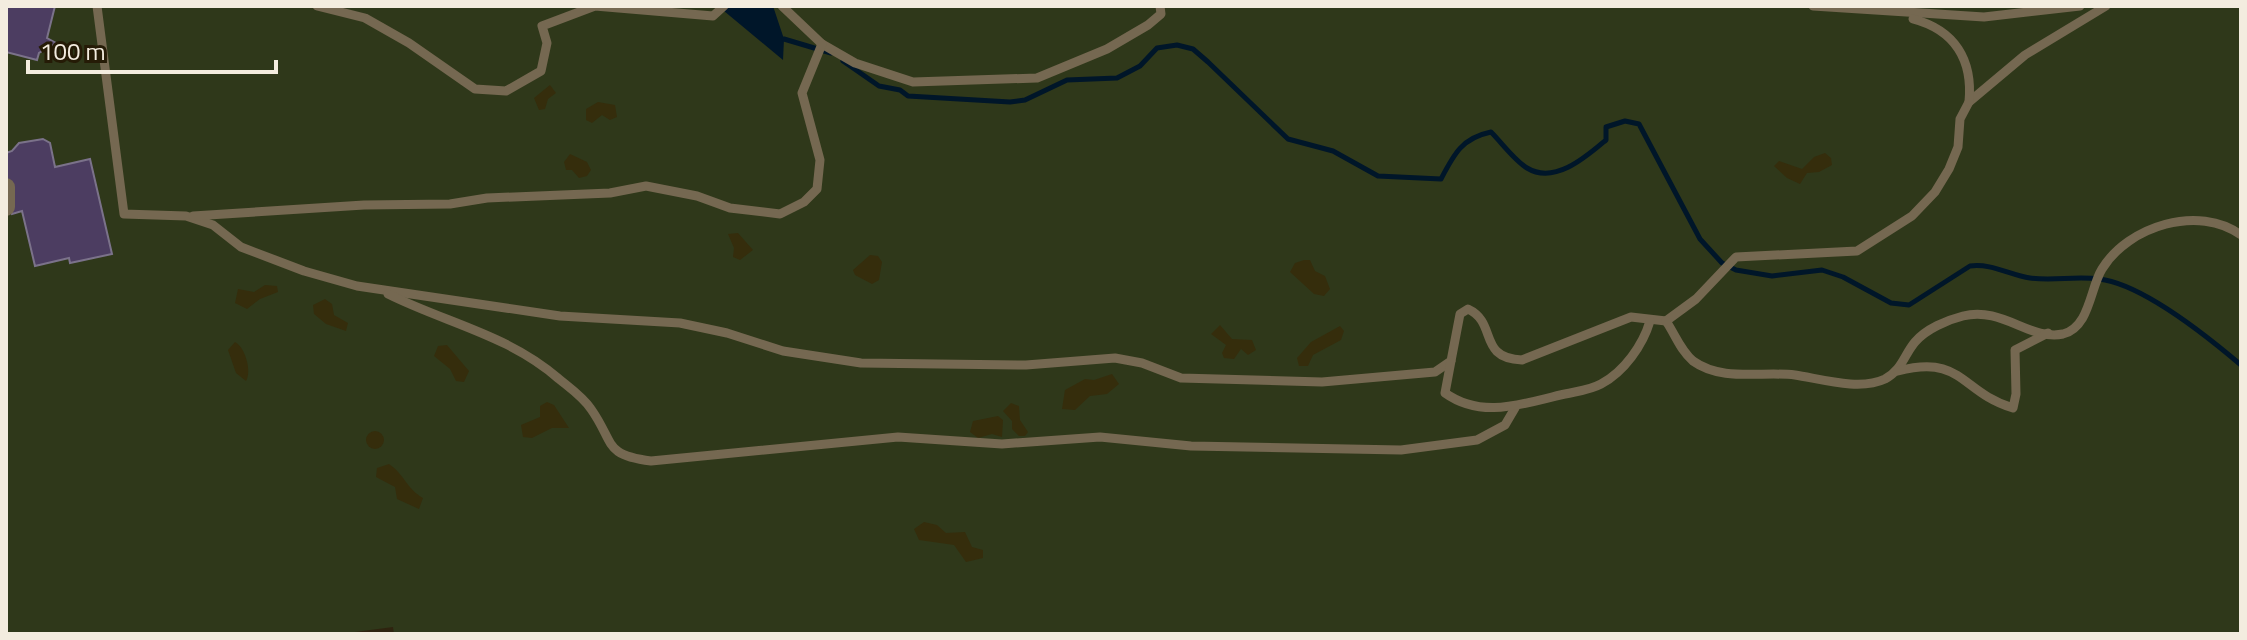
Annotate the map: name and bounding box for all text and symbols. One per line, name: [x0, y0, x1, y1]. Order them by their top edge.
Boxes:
scale bar: [28, 24, 276, 74]
text: 100 m: [40, 33, 106, 69]

